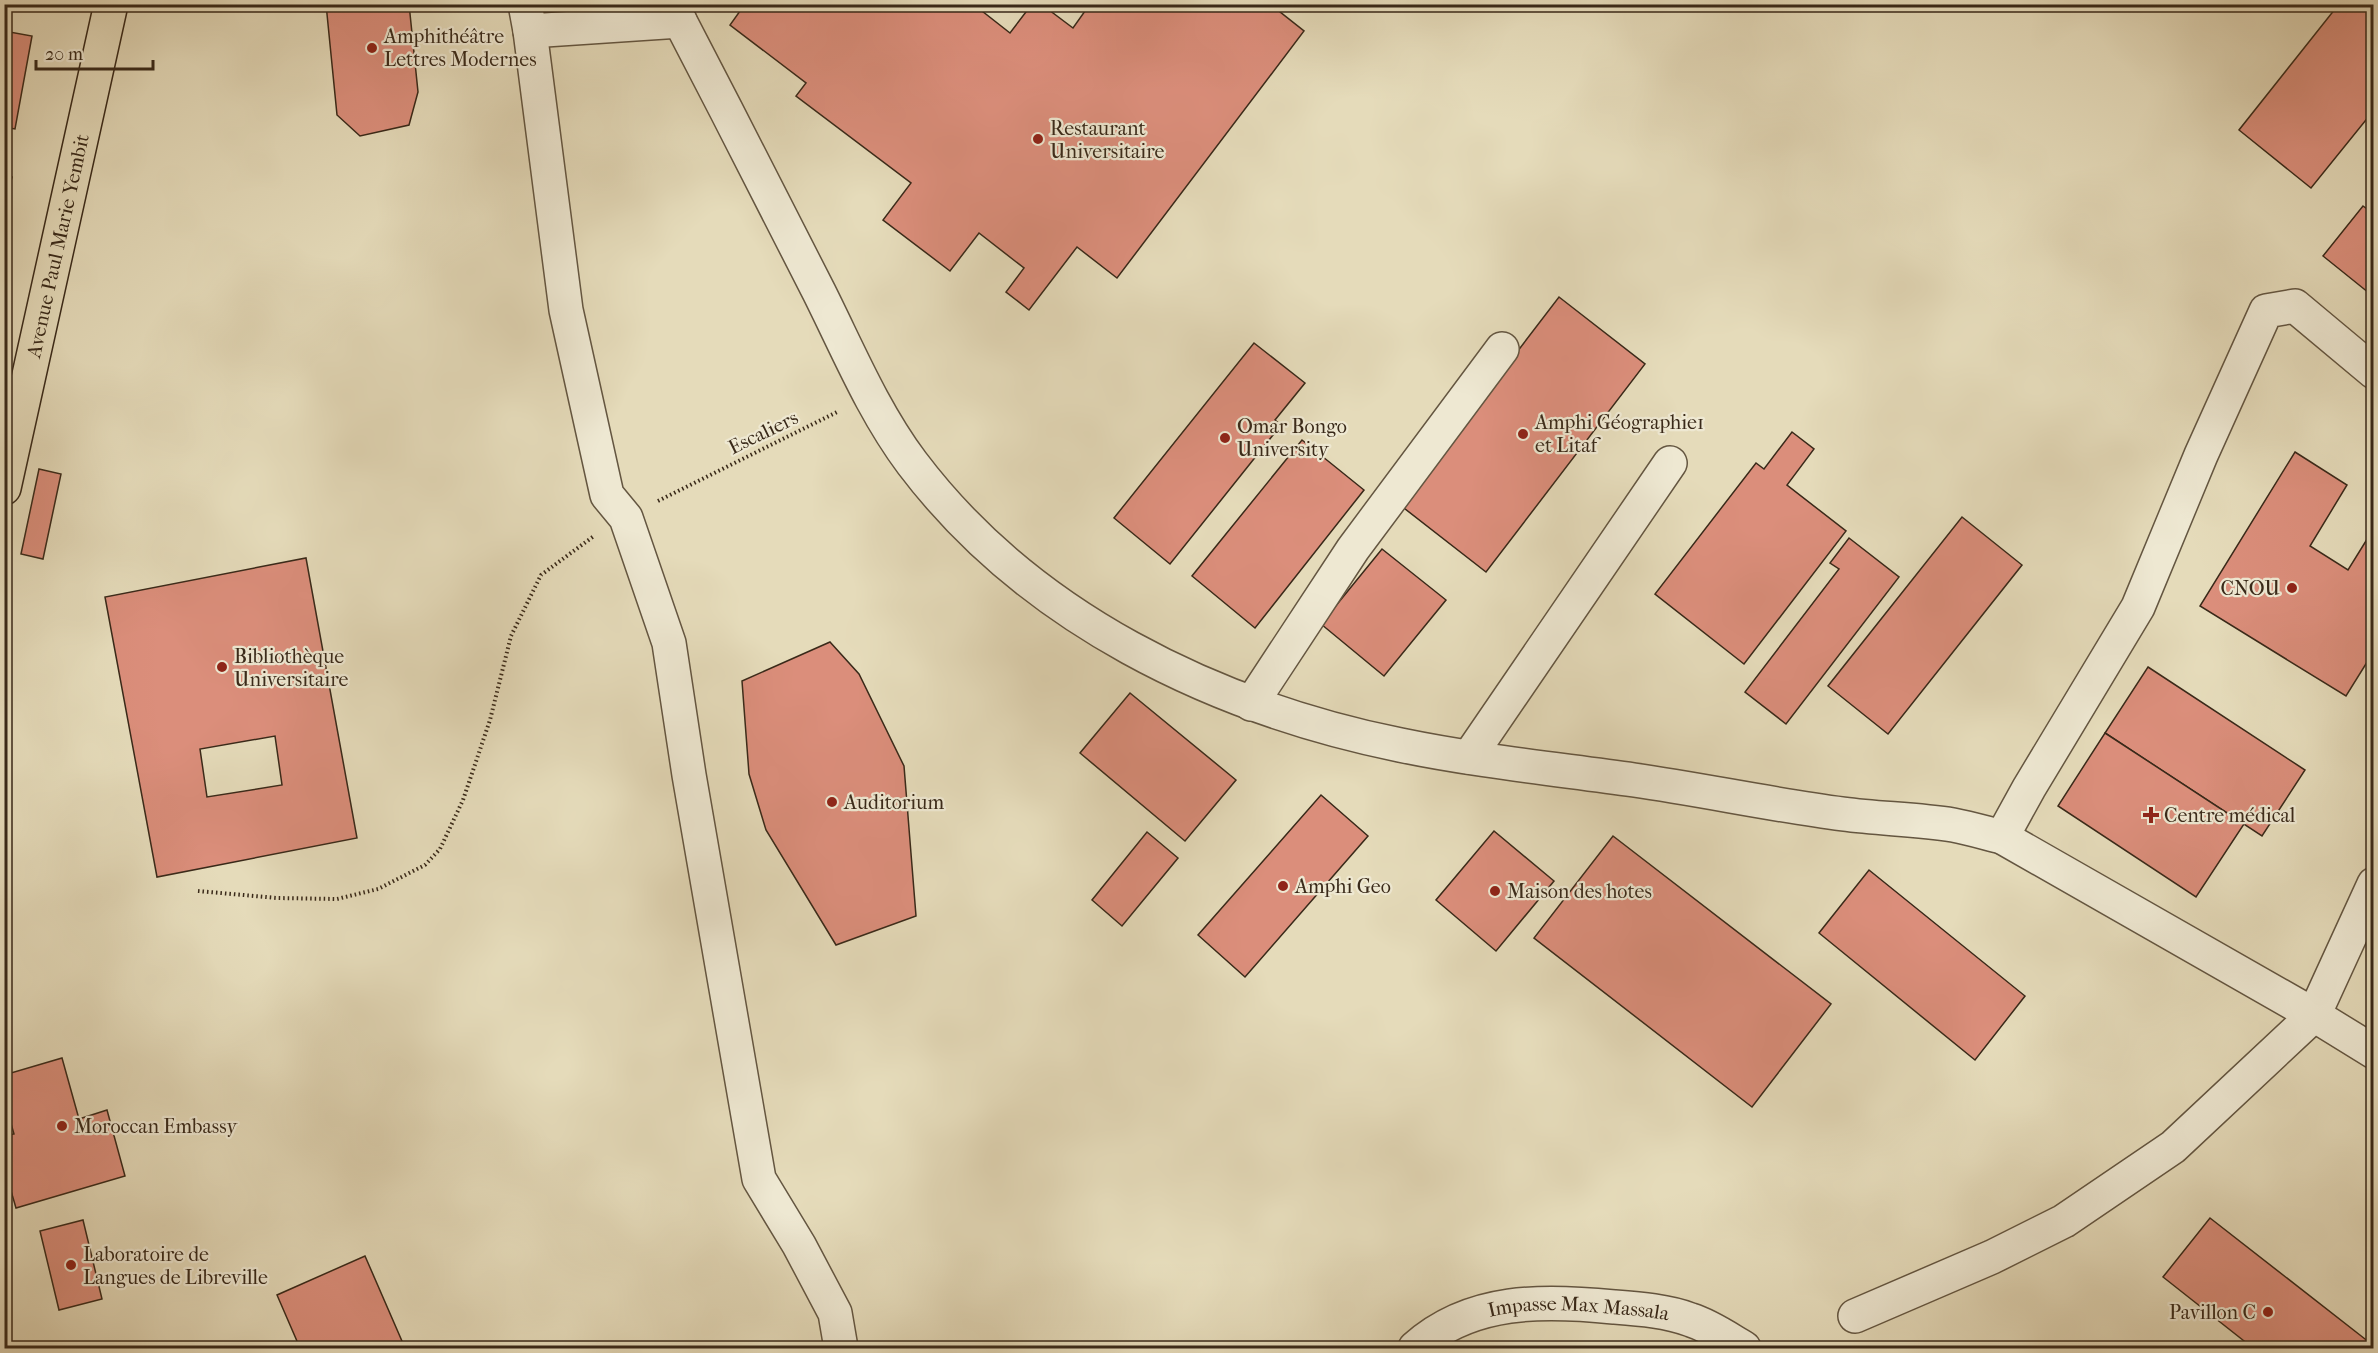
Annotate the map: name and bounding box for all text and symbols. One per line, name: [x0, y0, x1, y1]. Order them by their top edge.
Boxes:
place label: Amphithéâtre Lettres Modernes: [383, 25, 537, 71]
scale bar: [36, 33, 153, 71]
marker: Amphithéâtre Lettres Modernes: [365, 41, 379, 55]
text: 20 m: [45, 44, 83, 65]
place label: Restaurant Universitaire: [1050, 117, 1165, 163]
street label: Avenue Paul Marie Yembit: [22, 132, 94, 361]
marker: Restaurant Universitaire: [1031, 132, 1045, 146]
street label: Escaliers: [725, 406, 802, 459]
place label: Amphi Géographie1 et Litaf: [1534, 411, 1704, 457]
place label: Omar Bongo University: [1237, 415, 1347, 461]
marker: Amphi Géographie1 et Litaf: [1516, 427, 1530, 441]
marker: Omar Bongo University: [1218, 431, 1232, 445]
place label: CNOU: [2220, 577, 2280, 600]
marker: CNOU: [2285, 581, 2299, 595]
place label: Bibliothèque Universitaire: [234, 645, 349, 691]
marker: Bibliothèque Universitaire: [215, 660, 229, 674]
place label: Auditorium: [843, 791, 944, 814]
marker: Auditorium: [825, 795, 839, 809]
place label: Centre médical: [2164, 804, 2296, 827]
marker: Centre médical: [2142, 806, 2160, 824]
place label: Amphi Geo: [1294, 875, 1391, 898]
marker: Amphi Geo: [1276, 879, 1290, 893]
place label: Maison des hotes: [1507, 880, 1652, 903]
marker: Maison des hotes: [1488, 884, 1502, 898]
place label: Moroccan Embassy: [74, 1115, 238, 1138]
marker: Moroccan Embassy: [55, 1119, 69, 1133]
place label: Laboratoire de Langues de Libreville: [83, 1243, 268, 1289]
marker: Laboratoire de Langues de Libreville: [64, 1258, 78, 1272]
street label: Impasse Max Massala: [1485, 1292, 1672, 1326]
place label: Pavillon C: [2169, 1301, 2256, 1324]
marker: Pavillon C: [2261, 1305, 2275, 1319]

